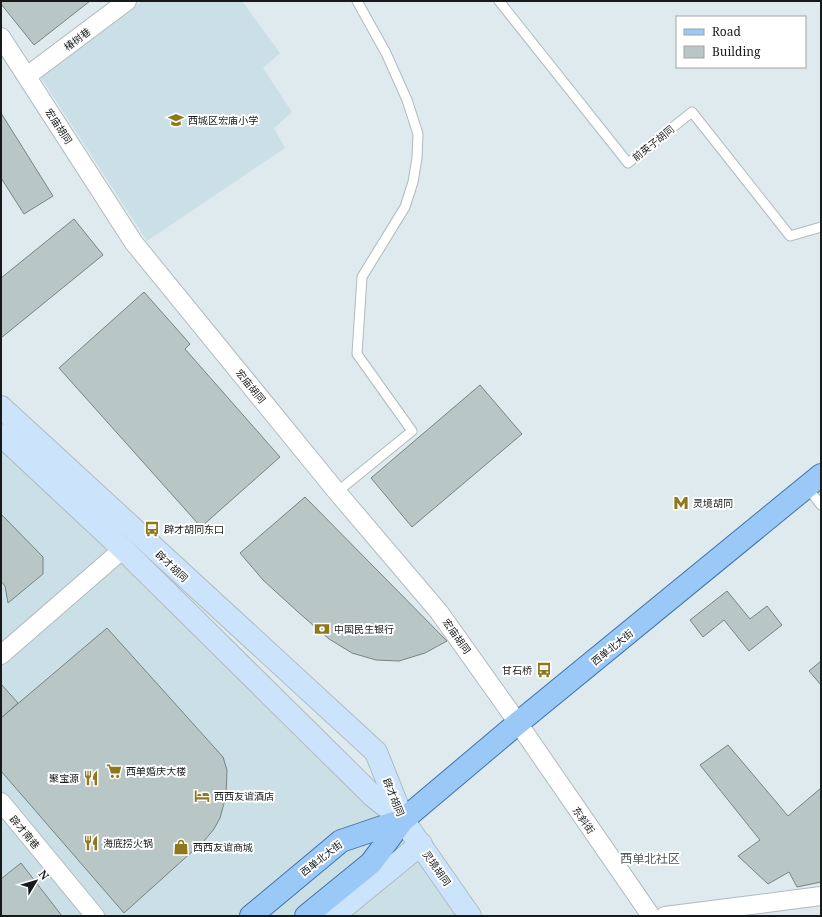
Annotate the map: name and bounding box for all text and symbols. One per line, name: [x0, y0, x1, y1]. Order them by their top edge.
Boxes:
legend: [676, 16, 806, 68]
text: Road: [712, 23, 742, 40]
street label: 椿树巷: [61, 24, 93, 54]
text: Building: [712, 43, 761, 60]
street label: 宏庙胡同: [42, 105, 76, 147]
school or university icon: 西城区宏庙小学: [167, 111, 185, 129]
place label: 西城区宏庙小学: [188, 113, 258, 127]
street label: 前英子胡同: [629, 122, 677, 164]
street label: 宏庙胡同: [233, 366, 269, 406]
metro station icon: 灵境胡同: [672, 494, 690, 512]
place label: 灵境胡同: [693, 496, 733, 510]
bus stop icon: 辟才胡同东口: [143, 520, 161, 538]
place label: 辟才胡同东口: [164, 522, 224, 536]
street label: 辟才胡同: [153, 547, 191, 585]
street label: 宏庙胡同: [440, 616, 474, 656]
bank icon: 中国民生银行: [313, 620, 331, 638]
place label: 中国民生银行: [334, 622, 394, 636]
street label: 西单北大街: [588, 626, 636, 668]
bus stop icon: 甘石桥: [535, 661, 553, 679]
place label: 甘石桥: [502, 663, 532, 677]
supermarket icon: 西单婚庆大楼: [105, 762, 123, 780]
place label: 西单婚庆大楼: [126, 764, 186, 778]
restaurant icon: 聚宝源: [82, 769, 100, 787]
place label: 聚宝源: [49, 771, 79, 785]
street label: 辟才胡同: [380, 776, 408, 818]
hotel icon: 西西友谊酒店: [193, 787, 211, 805]
place label: 西西友谊酒店: [214, 789, 274, 803]
street label: 东斜街: [570, 804, 598, 836]
street label: 辟才南巷: [7, 812, 43, 852]
restaurant icon: 海底捞火锅: [82, 834, 100, 852]
place label: 海底捞火锅: [103, 836, 153, 850]
street label: 西单北大街: [297, 837, 345, 879]
shop icon: 西西友谊商城: [172, 838, 190, 856]
place label: 西西友谊商城: [193, 840, 253, 854]
street label: 灵境胡同: [420, 848, 454, 888]
district label: 西单北社区: [620, 850, 680, 867]
north arrow: [16, 861, 56, 901]
text: N: [36, 867, 53, 883]

